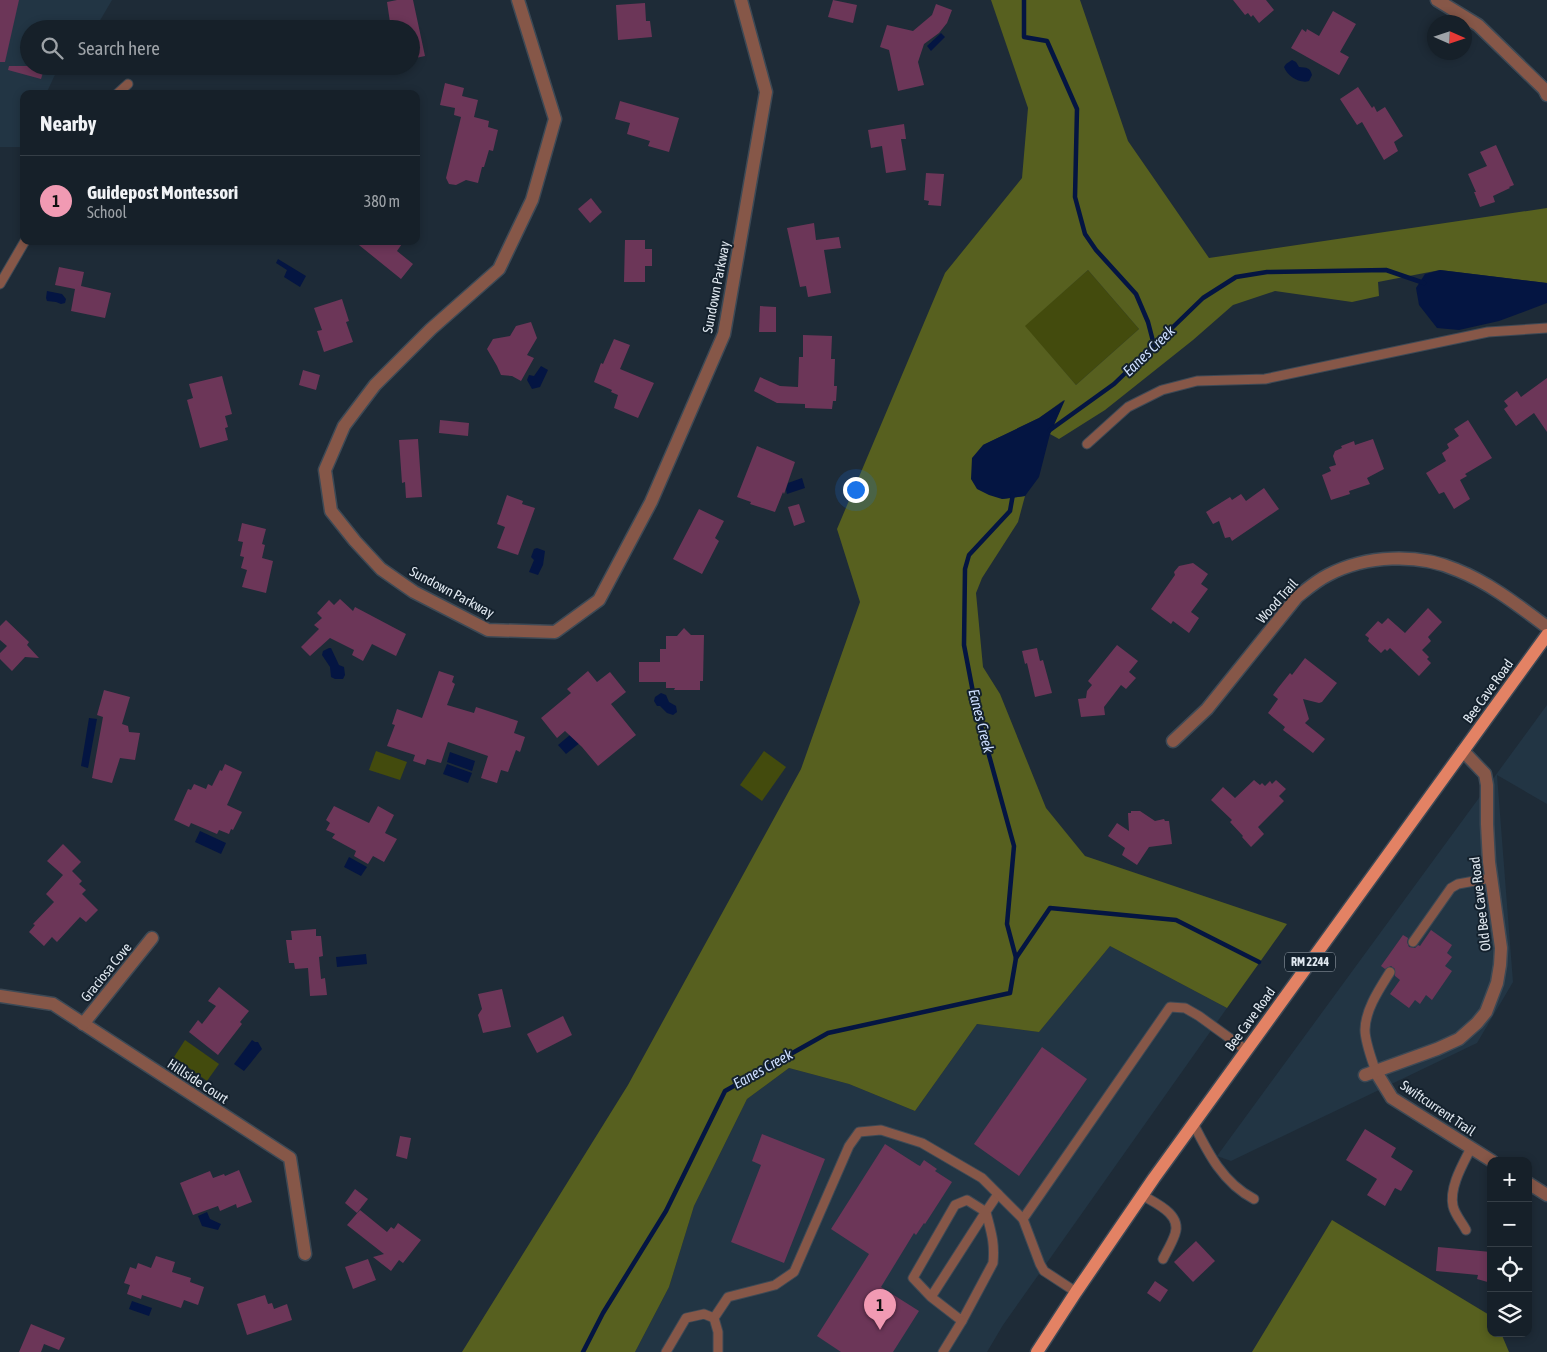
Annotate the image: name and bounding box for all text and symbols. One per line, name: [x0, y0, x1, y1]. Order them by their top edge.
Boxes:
north arrow: [1427, 15, 1472, 60]
search box: [20, 20, 420, 75]
icon: search: [38, 34, 66, 62]
text: Search here: [78, 37, 160, 59]
text: Nearby: [40, 111, 96, 135]
text: Guidepost Montessori: [87, 181, 238, 203]
text: 1: [52, 192, 60, 210]
text: 380 m: [364, 192, 400, 210]
text: School: [87, 203, 127, 221]
street label: Sundown Parkway: [699, 239, 733, 334]
water label: Eanes Creek: [1119, 322, 1178, 379]
your location: [843, 477, 869, 503]
street label: Sundown Parkway: [407, 563, 497, 621]
street label: Wood Trail: [1253, 575, 1301, 626]
street label: Bee Cave Road: [1460, 656, 1516, 726]
water label: Eanes Creek: [965, 687, 998, 755]
street label: Old Bee Cave Road: [1466, 856, 1494, 952]
street label: Graciosa Cove: [77, 939, 135, 1005]
road number: RM 2244: [1285, 952, 1335, 972]
street label: Bee Cave Road: [1222, 984, 1278, 1054]
water label: Eanes Creek: [730, 1045, 796, 1092]
street label: Hillside Court: [164, 1055, 232, 1107]
street label: Swiftcurrent Trail: [1397, 1077, 1479, 1139]
map controls: [1487, 1157, 1532, 1337]
button: +: [1487, 1157, 1532, 1202]
button: −: [1487, 1202, 1532, 1247]
button: locate: [1487, 1247, 1532, 1292]
pin: 1: [864, 1289, 896, 1330]
button: layers: [1487, 1292, 1532, 1337]

